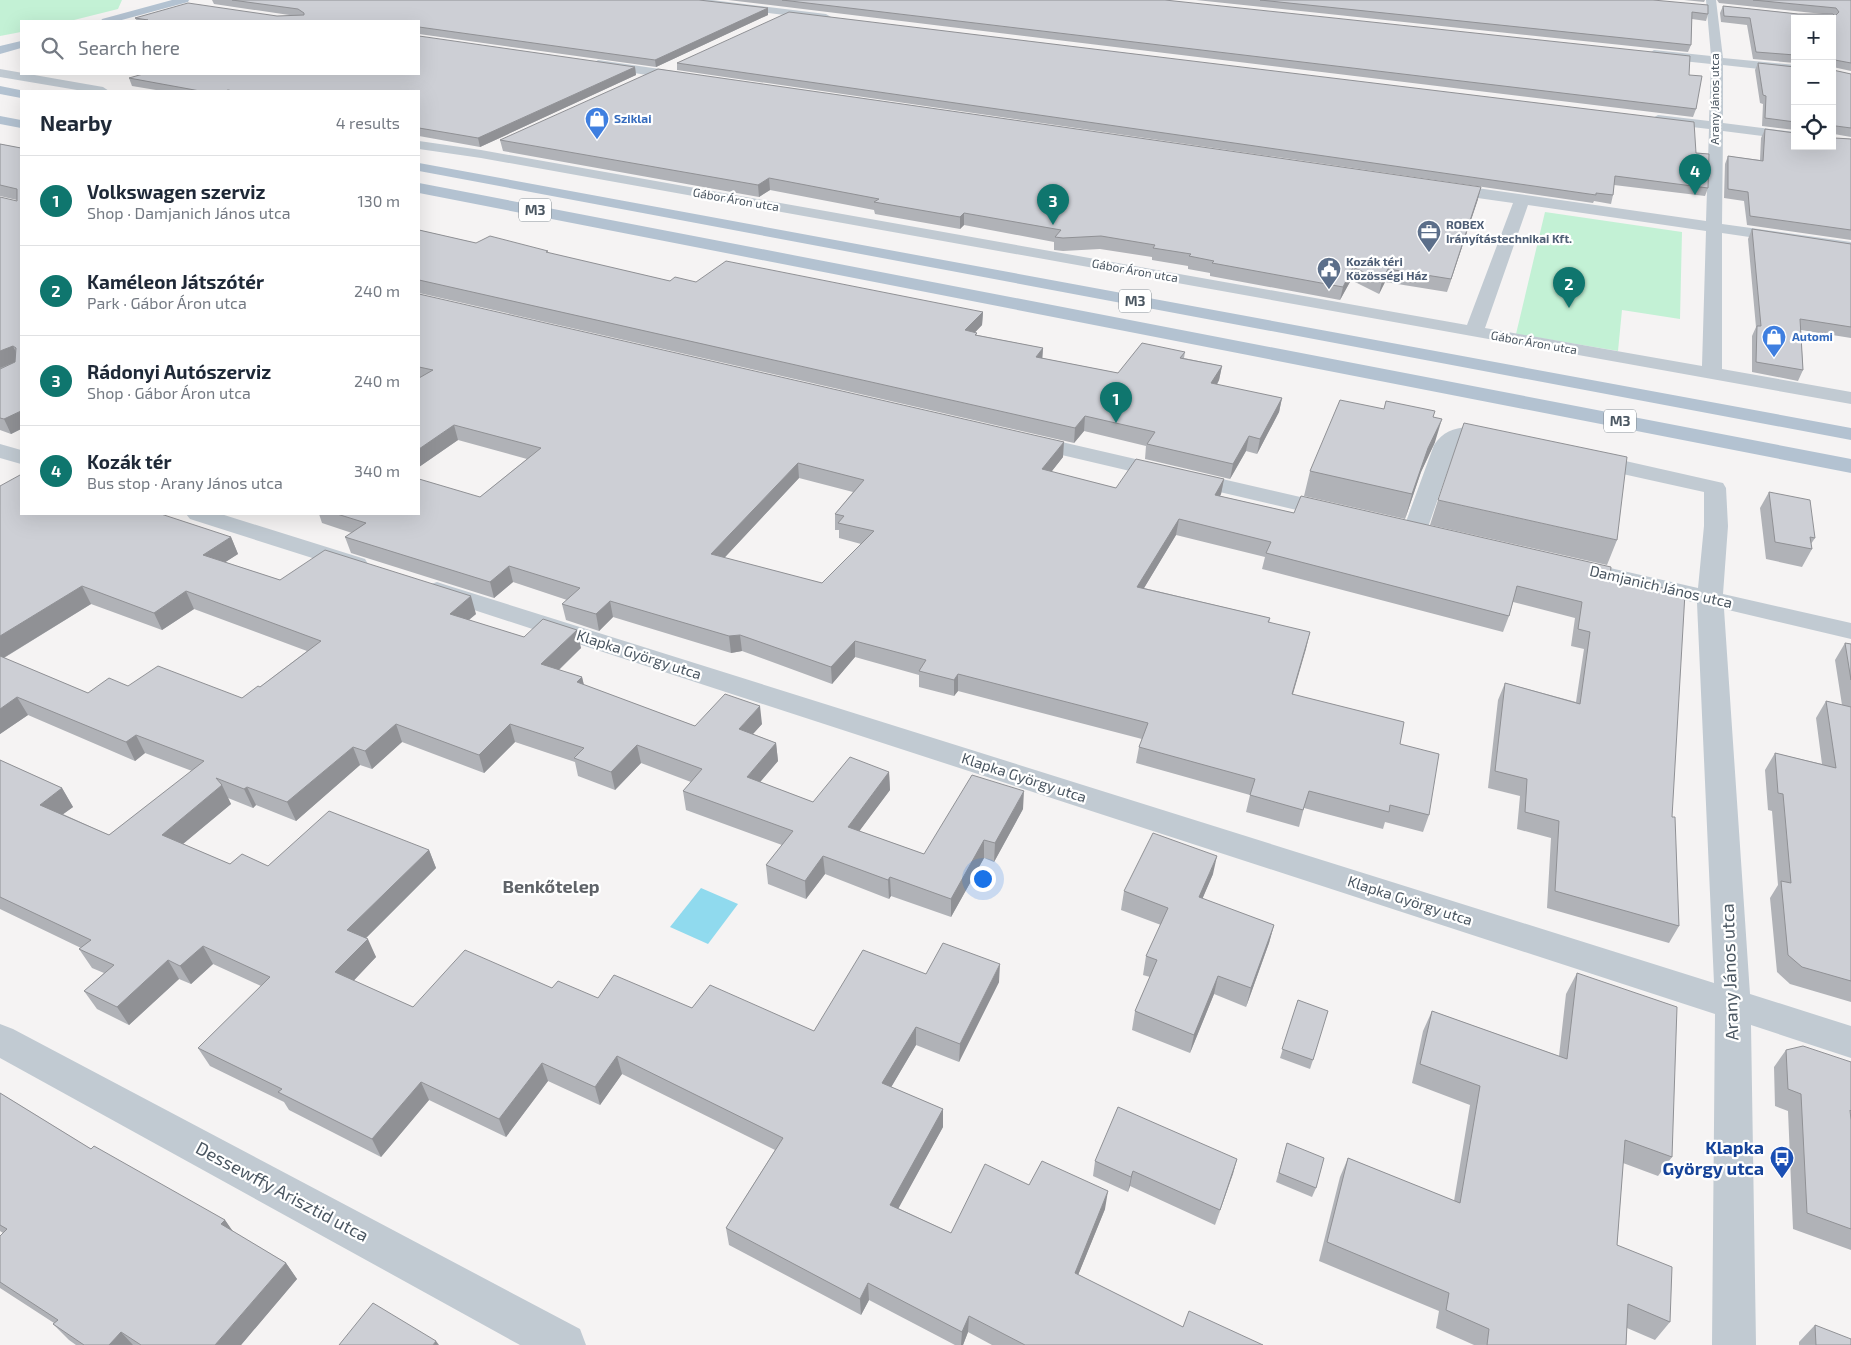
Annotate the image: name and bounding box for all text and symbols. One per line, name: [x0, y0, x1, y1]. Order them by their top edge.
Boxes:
map controls: [1791, 15, 1836, 150]
button: +: [1791, 15, 1836, 60]
search box: [20, 20, 420, 75]
icon: search: [38, 34, 66, 62]
text: Search here: [78, 36, 180, 59]
street label: Arany János utca: [1707, 53, 1721, 145]
button: −: [1791, 60, 1836, 105]
button: locate: [1791, 105, 1836, 150]
shop icon: Sziklai: [584, 106, 610, 140]
text: Nearby: [40, 110, 112, 135]
place label: Sziklai: [614, 111, 651, 125]
text: 4 results: [336, 113, 400, 132]
pin: 4: [1679, 154, 1711, 195]
text: Volkswagen szerviz: [87, 180, 266, 203]
pin: 3: [1037, 184, 1069, 225]
street label: Gábor Áron utca: [692, 185, 780, 213]
text: 1: [53, 191, 59, 210]
text: 130 m: [358, 191, 400, 210]
road number: M3: [519, 198, 551, 222]
text: Shop · Damjanich János utca: [87, 203, 291, 222]
place label: ROBEX Irányítástechnikai Kft.: [1446, 217, 1572, 246]
office icon: ROBEX Irányítástechnikai Kft.: [1416, 219, 1442, 253]
place label: Kozák téri Közösségi Ház: [1346, 254, 1428, 282]
street label: Gábor Áron utca: [1091, 256, 1179, 284]
public building icon: Kozák téri Közösségi Ház: [1316, 256, 1342, 290]
pin: 2: [1553, 267, 1585, 308]
text: Kaméleon Játszótér: [87, 270, 264, 293]
text: 2: [51, 281, 61, 300]
text: 240 m: [354, 281, 400, 300]
road number: M3: [1119, 290, 1151, 312]
text: Park · Gábor Áron utca: [87, 293, 247, 312]
shop icon: Automi: [1761, 324, 1787, 358]
street label: Gábor Áron utca: [1490, 328, 1578, 356]
place label: Automi: [1792, 329, 1833, 343]
text: Rádonyi Autószerviz: [87, 360, 271, 383]
text: 3: [51, 371, 61, 390]
text: 240 m: [354, 371, 400, 390]
pin: 1: [1100, 382, 1132, 423]
text: Shop · Gábor Áron utca: [87, 383, 251, 402]
road number: M3: [1604, 410, 1636, 432]
text: Kozák tér: [87, 450, 172, 473]
text: 4: [51, 461, 61, 480]
text: 340 m: [354, 461, 400, 480]
text: Bus stop · Arany János utca: [87, 473, 283, 492]
street label: Damjanich János utca: [1588, 561, 1734, 612]
street label: Klapka György utca: [575, 625, 704, 683]
street label: Klapka György utca: [960, 748, 1089, 806]
your location: [970, 866, 996, 892]
street label: Klapka György utca: [1346, 871, 1475, 929]
district label: Benkőtelep: [502, 875, 600, 897]
street label: Arany János utca: [1716, 903, 1742, 1041]
street label: Dessewffy Arisztid utca: [192, 1136, 373, 1246]
place label: Klapka György utca: [1662, 1136, 1764, 1179]
bus stop icon: Klapka György utca: [1769, 1145, 1795, 1179]

